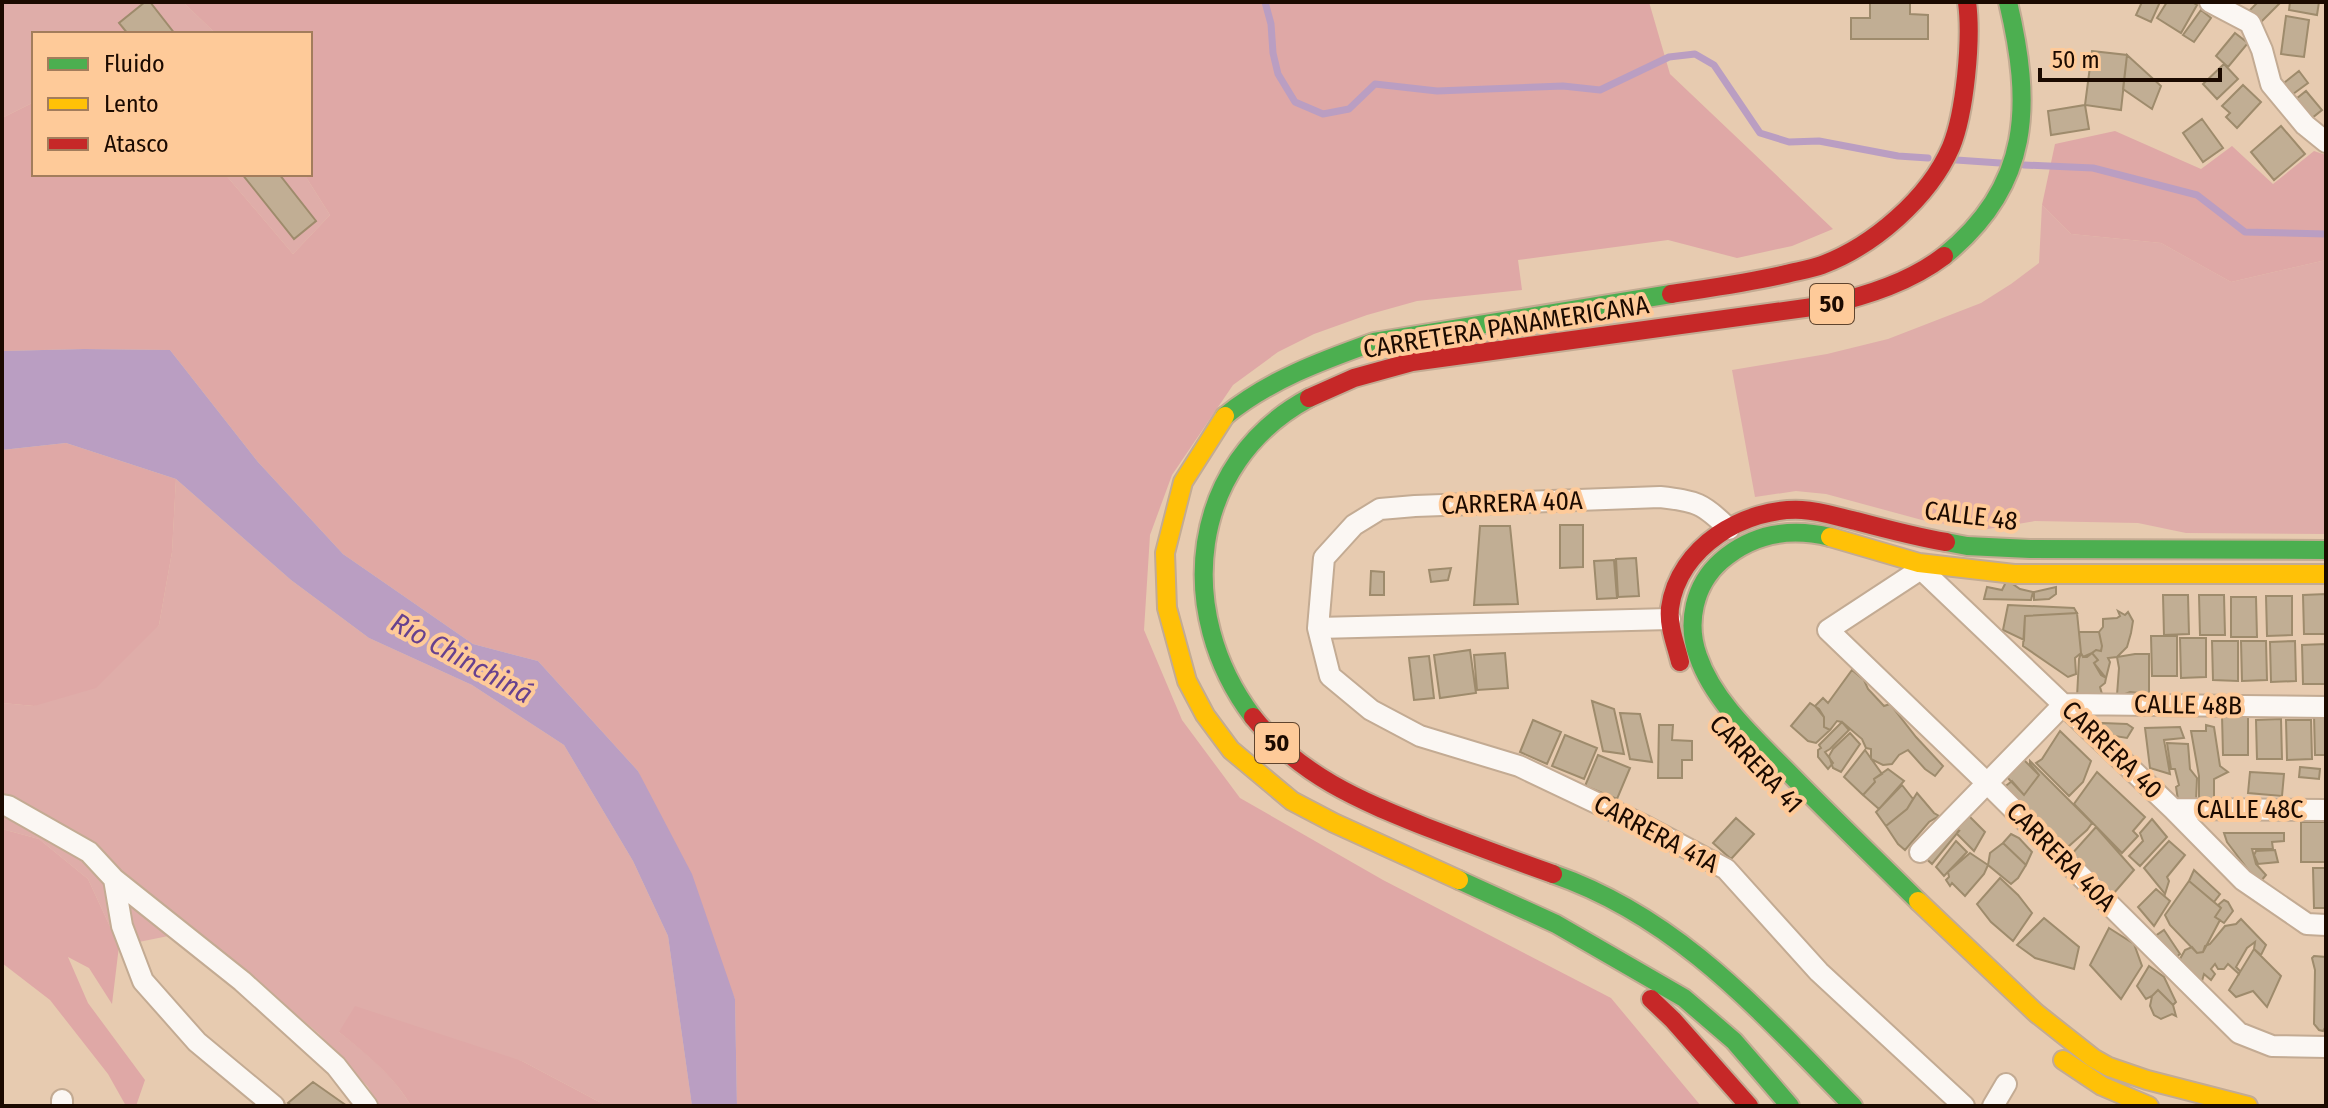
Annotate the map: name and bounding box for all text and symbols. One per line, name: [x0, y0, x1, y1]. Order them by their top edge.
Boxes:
legend: [32, 32, 312, 176]
scale bar: [2040, 32, 2220, 82]
text: 50 m: [2052, 46, 2100, 74]
text: Fluido: [104, 50, 165, 78]
text: Lento: [104, 90, 159, 118]
text: Atasco: [104, 130, 169, 158]
road number: 50: [1810, 284, 1854, 324]
street label: CARRETERA PANAMERICANA: [1361, 289, 1651, 365]
street label: CARRERA 40A: [1441, 485, 1583, 521]
street label: CALLE 48: [1923, 495, 2019, 537]
water label: Río Chinchiná: [386, 606, 538, 710]
street label: CALLE 48B: [2134, 689, 2242, 721]
street label: CARRERA 40: [2055, 695, 2169, 805]
street label: CARRERA 41: [1703, 709, 1809, 819]
road number: 50: [1255, 723, 1299, 763]
street label: CARRERA 41A: [1589, 788, 1724, 880]
street label: CALLE 48C: [2196, 794, 2304, 825]
street label: CARRERA 40A: [2000, 796, 2122, 918]

